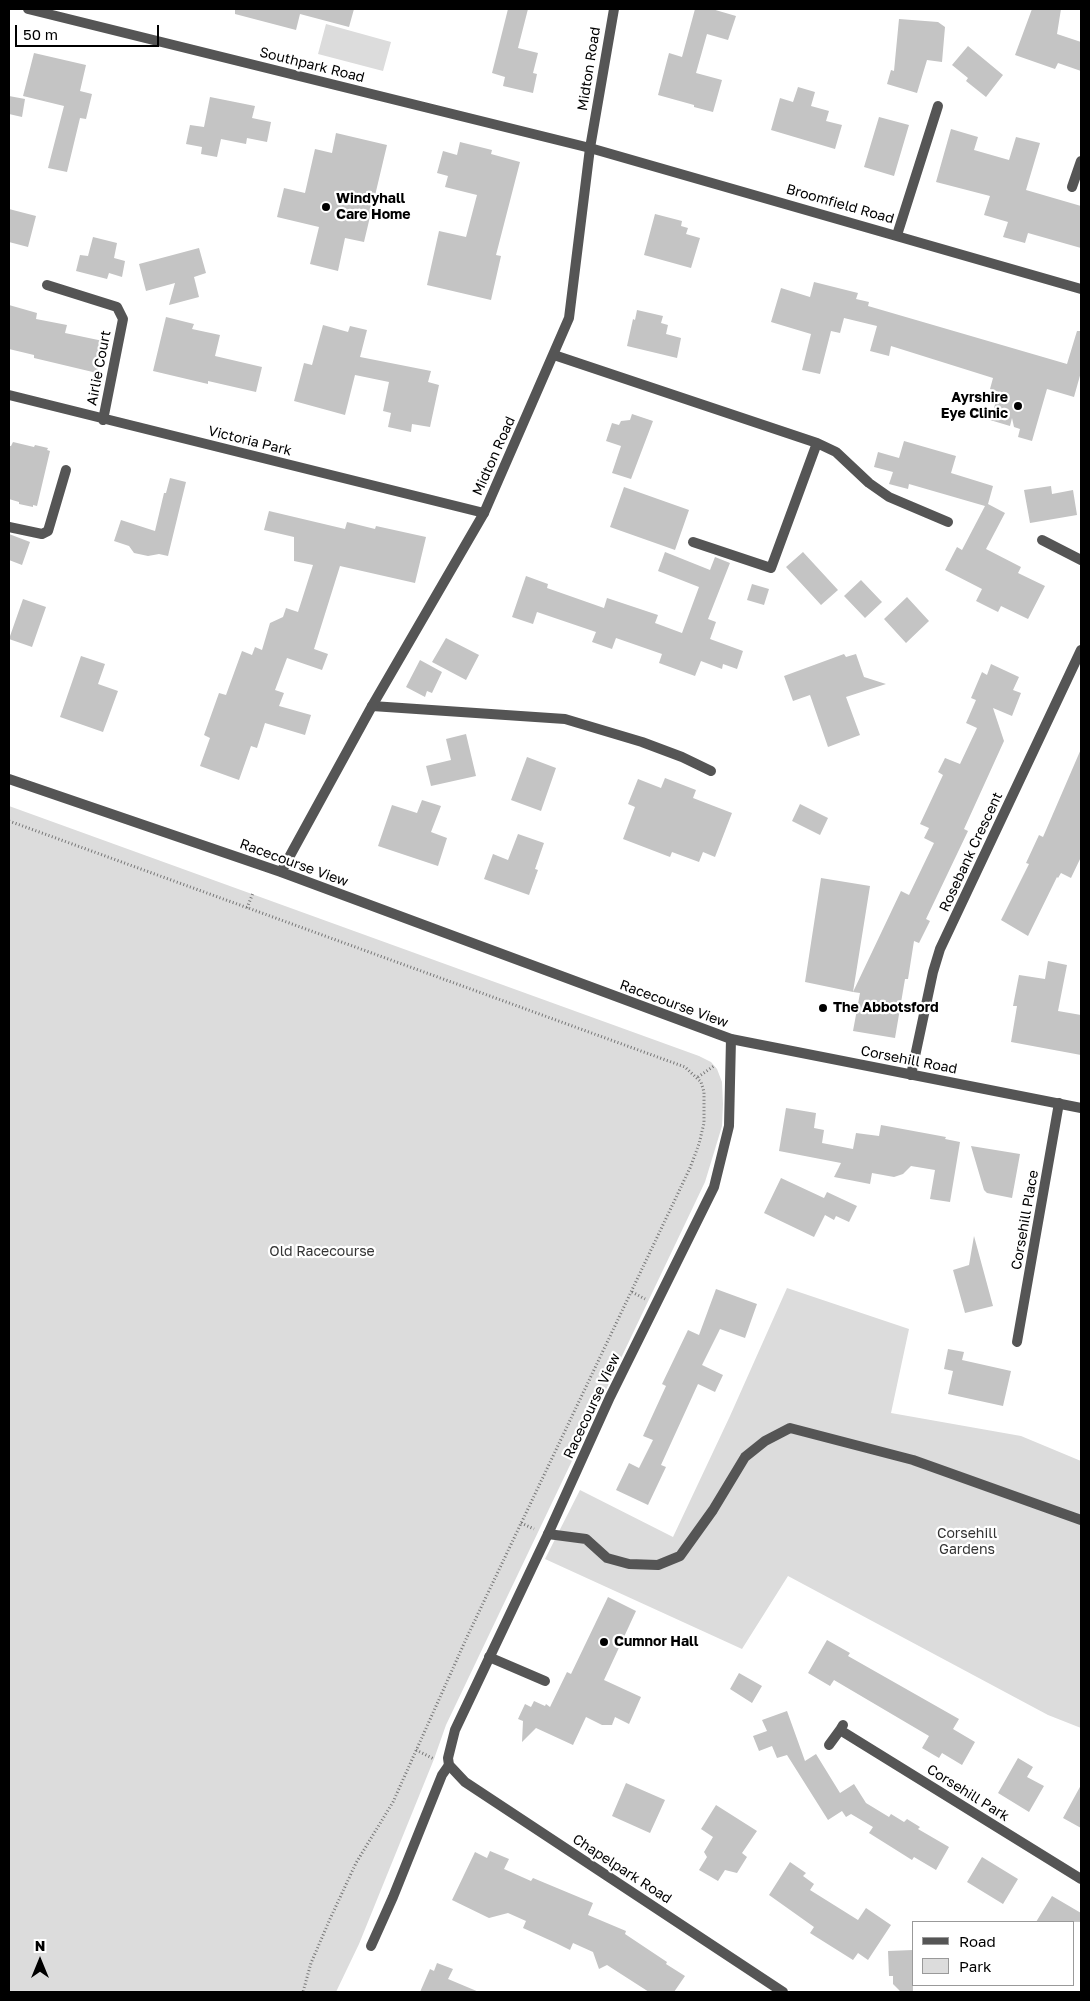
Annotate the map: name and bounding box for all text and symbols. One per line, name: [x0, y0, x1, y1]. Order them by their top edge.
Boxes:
scale bar: [18, 15, 161, 47]
text: 50 m: [23, 25, 58, 43]
street label: Midton Road: [574, 26, 604, 112]
street label: Southpark Road: [258, 44, 366, 86]
street label: Broomfield Road: [784, 181, 896, 227]
place label: Windyhall Care Home: [336, 191, 411, 223]
marker: Windyhall Care Home: [320, 201, 332, 213]
street label: Airlie Court: [83, 329, 115, 407]
place label: Ayrshire Eye Clinic: [941, 390, 1008, 422]
marker: Ayrshire Eye Clinic: [1012, 400, 1024, 412]
street label: Midton Road: [469, 414, 519, 498]
street label: Victoria Park: [206, 422, 294, 460]
street label: Rosebank Crescent: [936, 790, 1006, 914]
street label: Racecourse View: [237, 836, 351, 890]
street label: Racecourse View: [617, 977, 731, 1031]
place label: The Abbotsford: [833, 1000, 939, 1016]
marker: The Abbotsford: [817, 1002, 829, 1014]
street label: Corsehill Road: [859, 1042, 959, 1078]
street label: Corsehill Place: [1008, 1169, 1042, 1271]
park label: Old Racecourse: [269, 1244, 375, 1260]
street label: Racecourse View: [560, 1351, 624, 1461]
park label: Corsehill Gardens: [937, 1526, 997, 1558]
place label: Cumnor Hall: [614, 1634, 698, 1650]
marker: Cumnor Hall: [598, 1636, 610, 1648]
street label: Corsehill Park: [924, 1761, 1012, 1825]
street label: Chapelpark Road: [569, 1831, 675, 1907]
legend: [912, 1921, 1075, 1986]
text: Road: [959, 1932, 996, 1950]
north arrow: [15, 1936, 65, 1986]
text: N: [35, 1937, 45, 1954]
text: Park: [959, 1957, 991, 1975]

